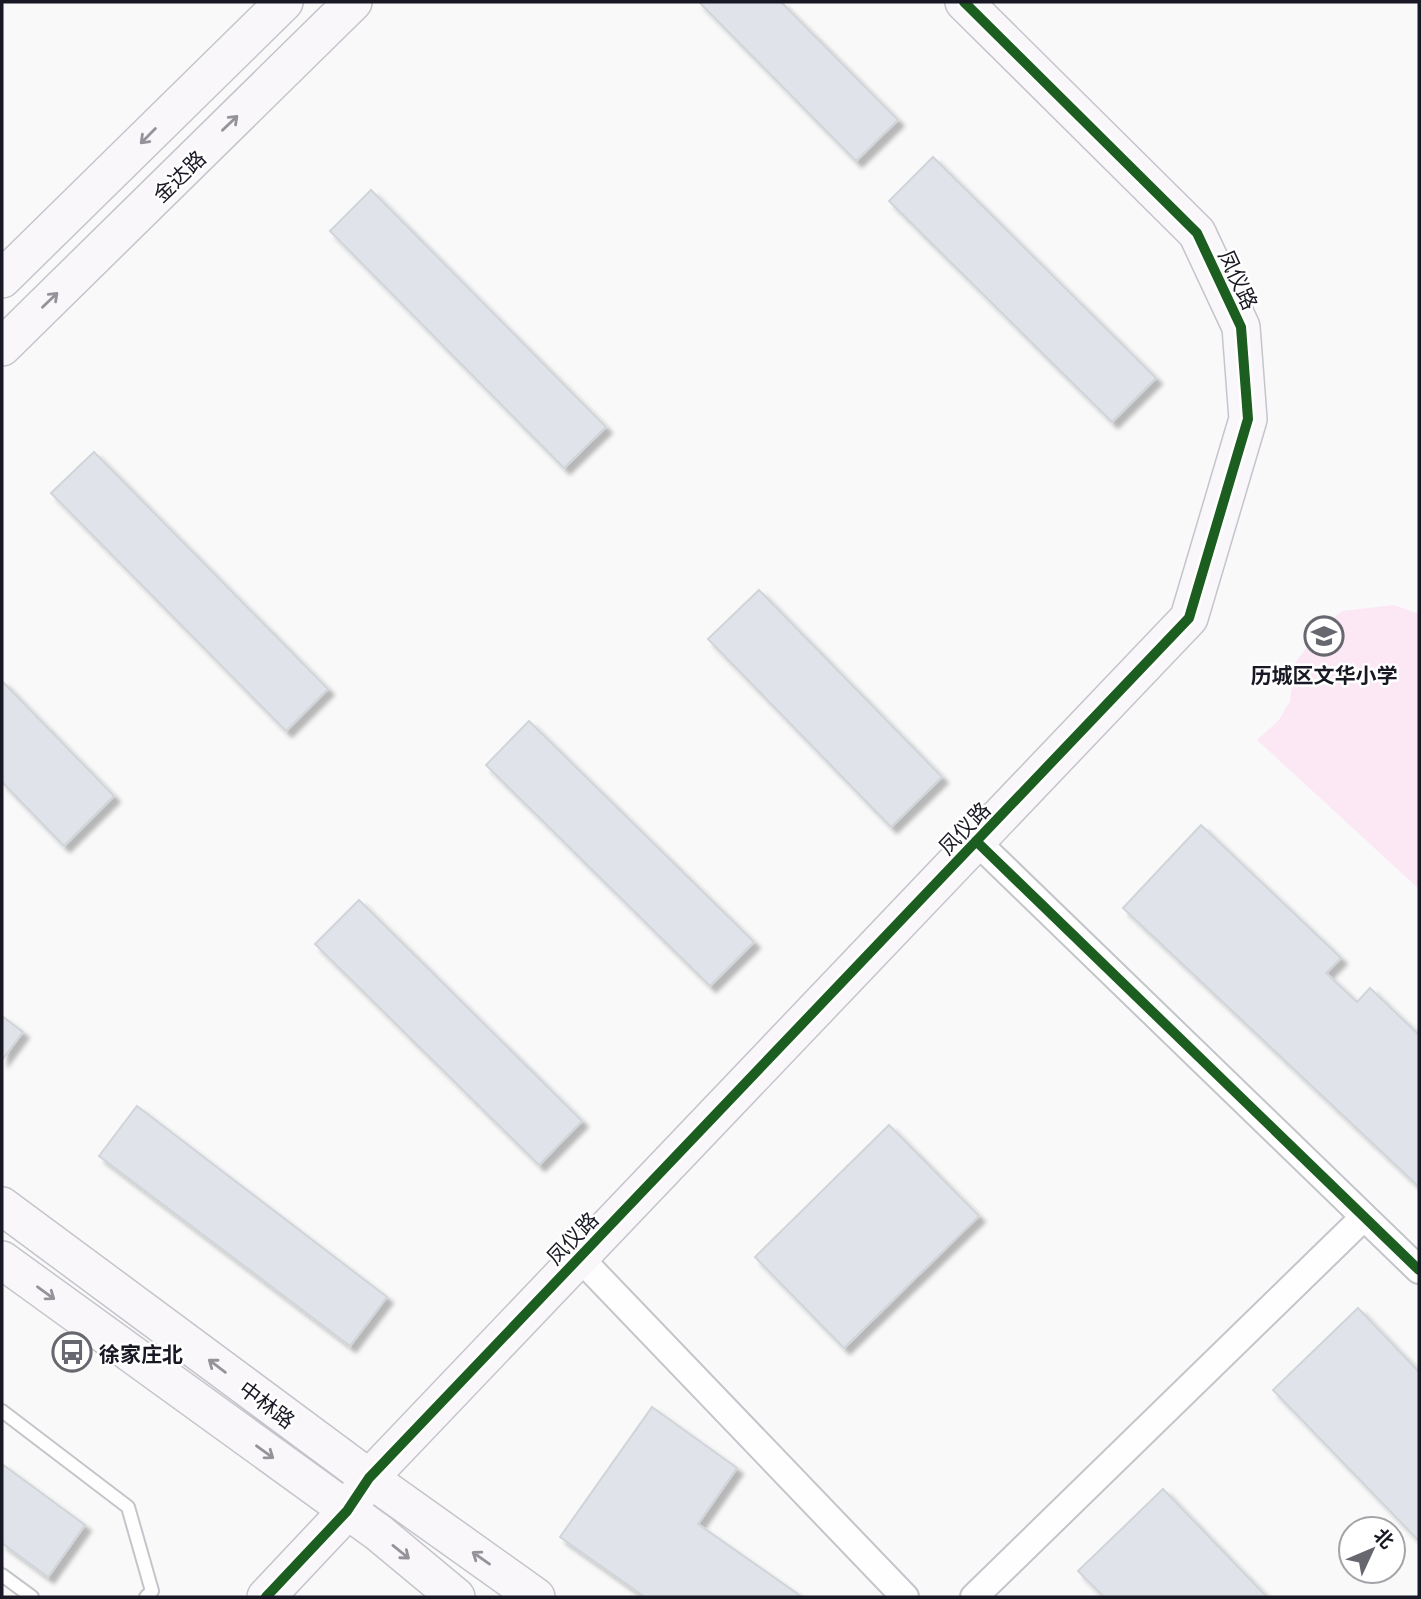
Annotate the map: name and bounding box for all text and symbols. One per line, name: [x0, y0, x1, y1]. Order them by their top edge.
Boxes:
one-way arrow: [221, 114, 238, 131]
one-way arrow: [139, 127, 156, 144]
street label: 金达路: [145, 142, 211, 208]
street label: 凤仪路: [1213, 244, 1267, 314]
one-way arrow: [42, 291, 59, 308]
school or university icon: 历城区文华小学: [1303, 615, 1345, 657]
place label: 历城区文华小学: [1251, 658, 1398, 689]
street label: 凤仪路: [930, 794, 996, 860]
street label: 凤仪路: [538, 1204, 604, 1270]
one-way arrow: [37, 1285, 56, 1300]
bus stop icon: 徐家庄北: [51, 1331, 93, 1373]
place label: 徐家庄北: [99, 1337, 183, 1368]
one-way arrow: [208, 1359, 227, 1374]
street label: 中林路: [234, 1372, 302, 1434]
one-way arrow: [255, 1445, 274, 1459]
north arrow: [1337, 1515, 1407, 1585]
text: 北: [1368, 1521, 1402, 1554]
one-way arrow: [392, 1544, 410, 1560]
one-way arrow: [471, 1551, 490, 1566]

